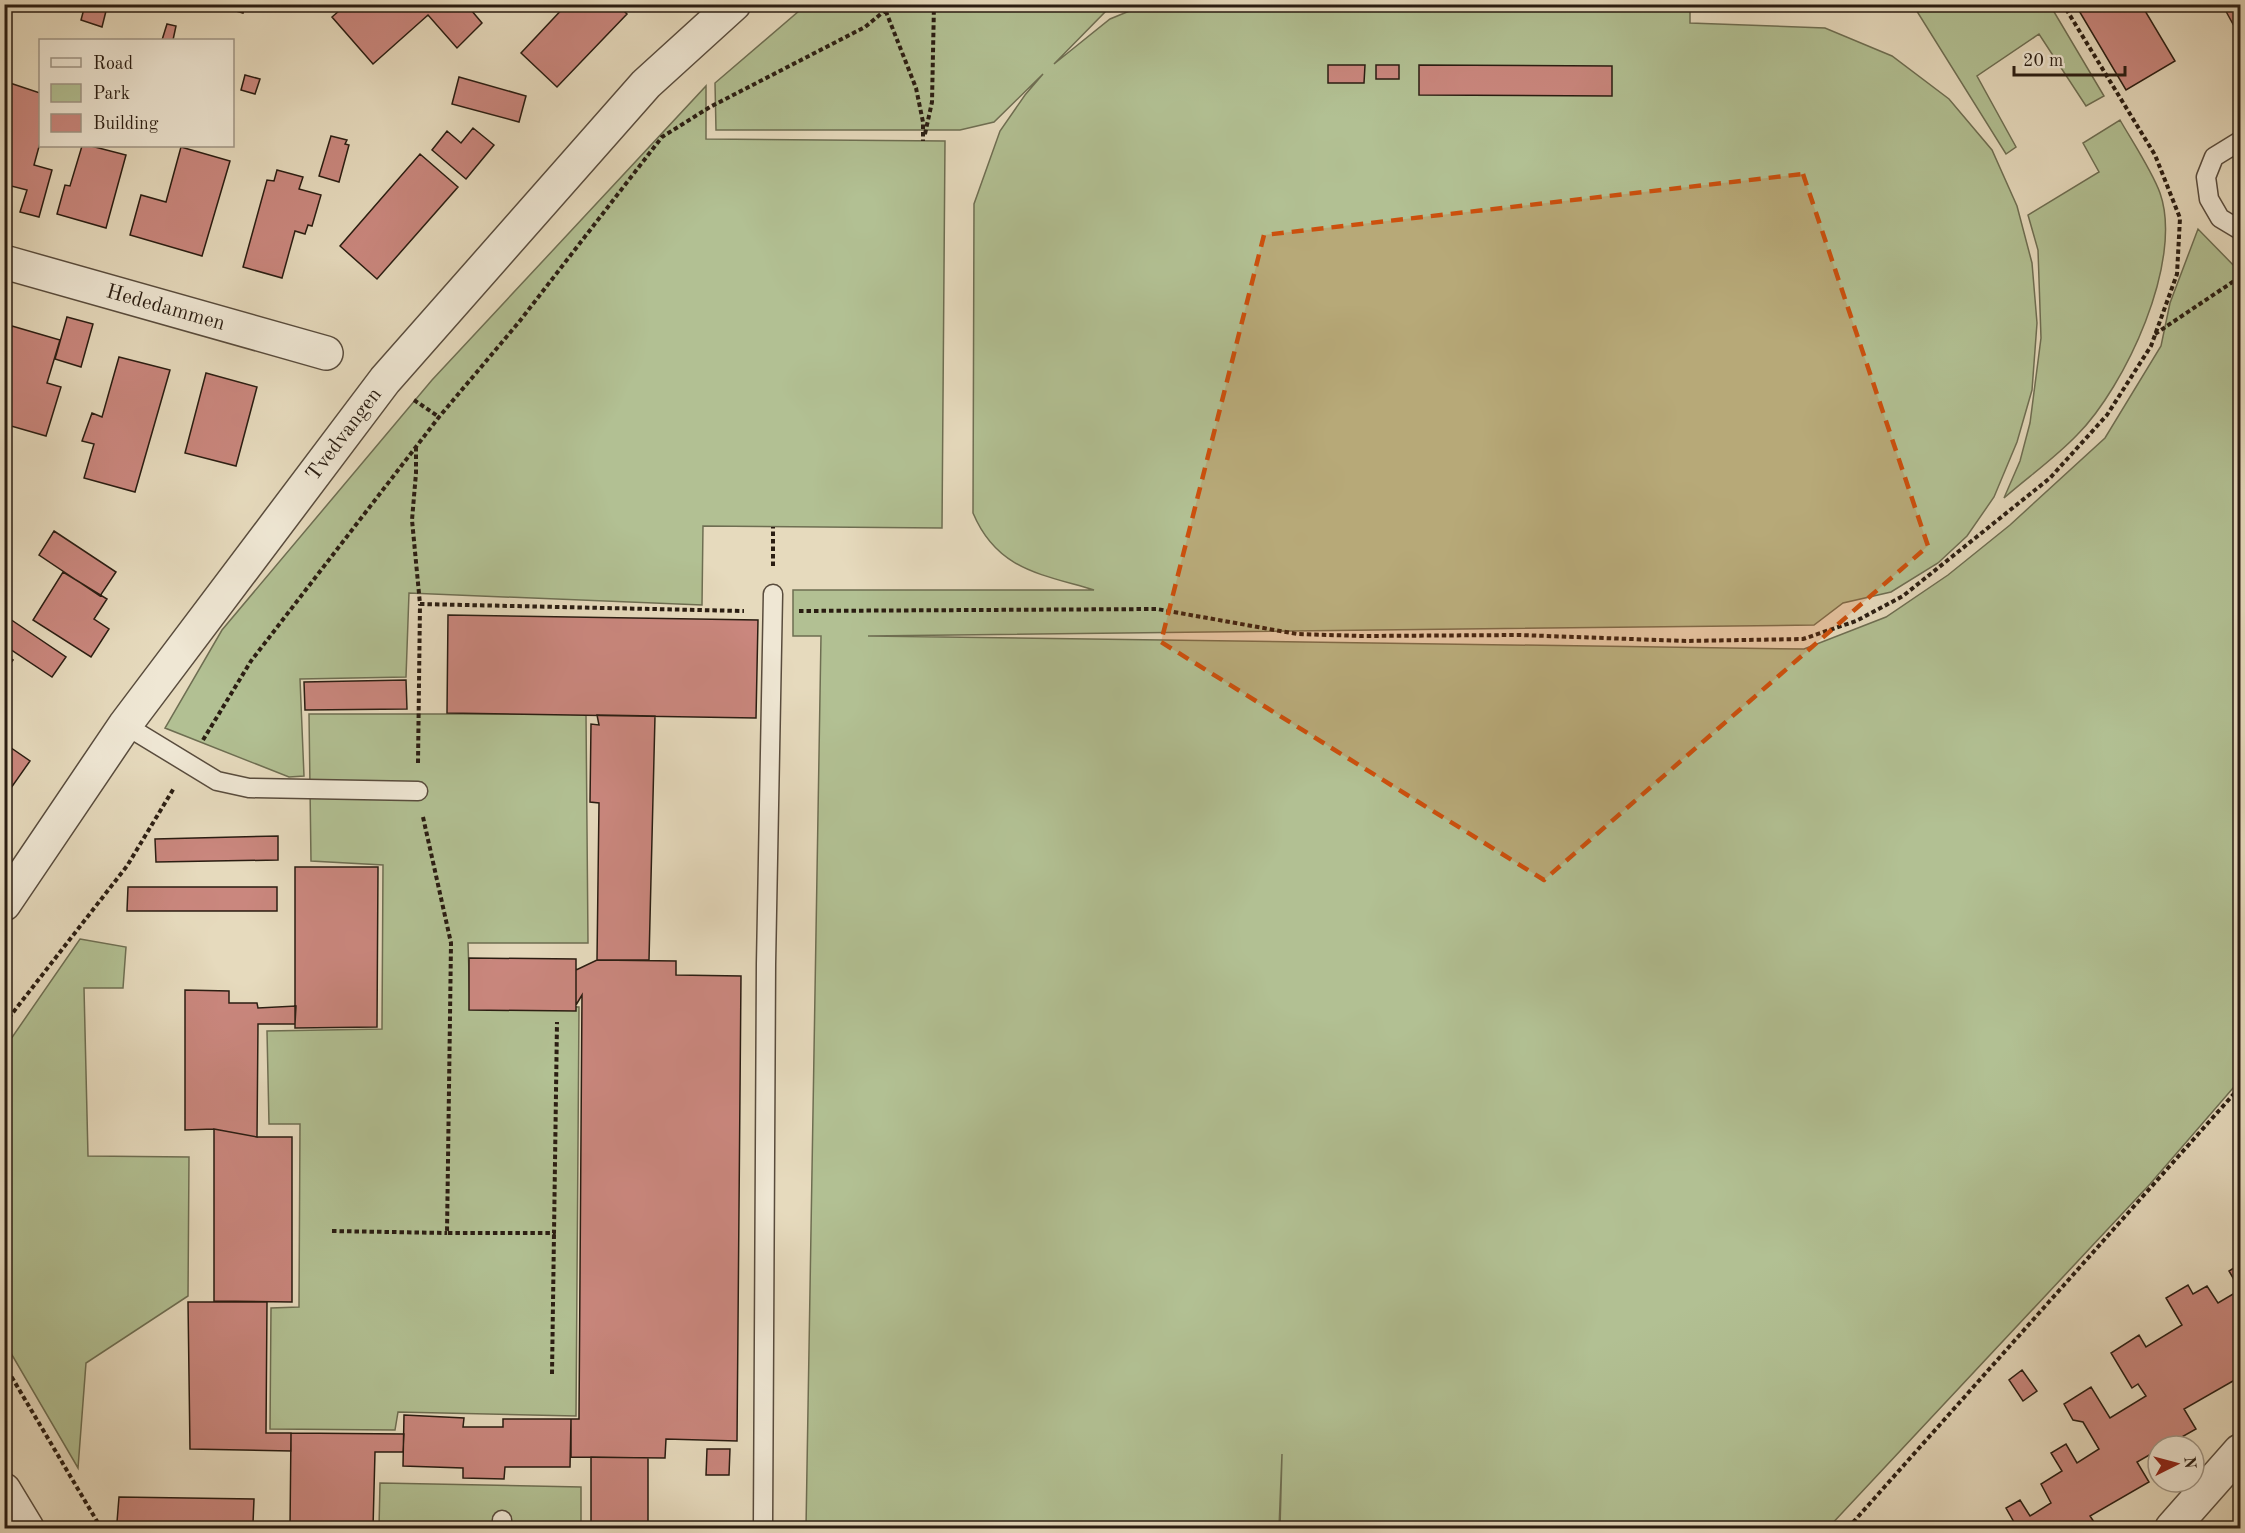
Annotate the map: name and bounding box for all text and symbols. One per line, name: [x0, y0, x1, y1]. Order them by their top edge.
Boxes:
legend: [39, 39, 234, 147]
scale bar: [2014, 39, 2125, 77]
text: 20 m: [2023, 52, 2063, 70]
text: Road: [93, 55, 133, 73]
text: Park: [93, 85, 130, 103]
text: Building: [93, 115, 159, 133]
street label: Hededammen: [104, 281, 228, 334]
street label: Tvedvangen: [302, 384, 386, 485]
north arrow: [2146, 1434, 2206, 1494]
text: N: [2180, 1456, 2198, 1470]

